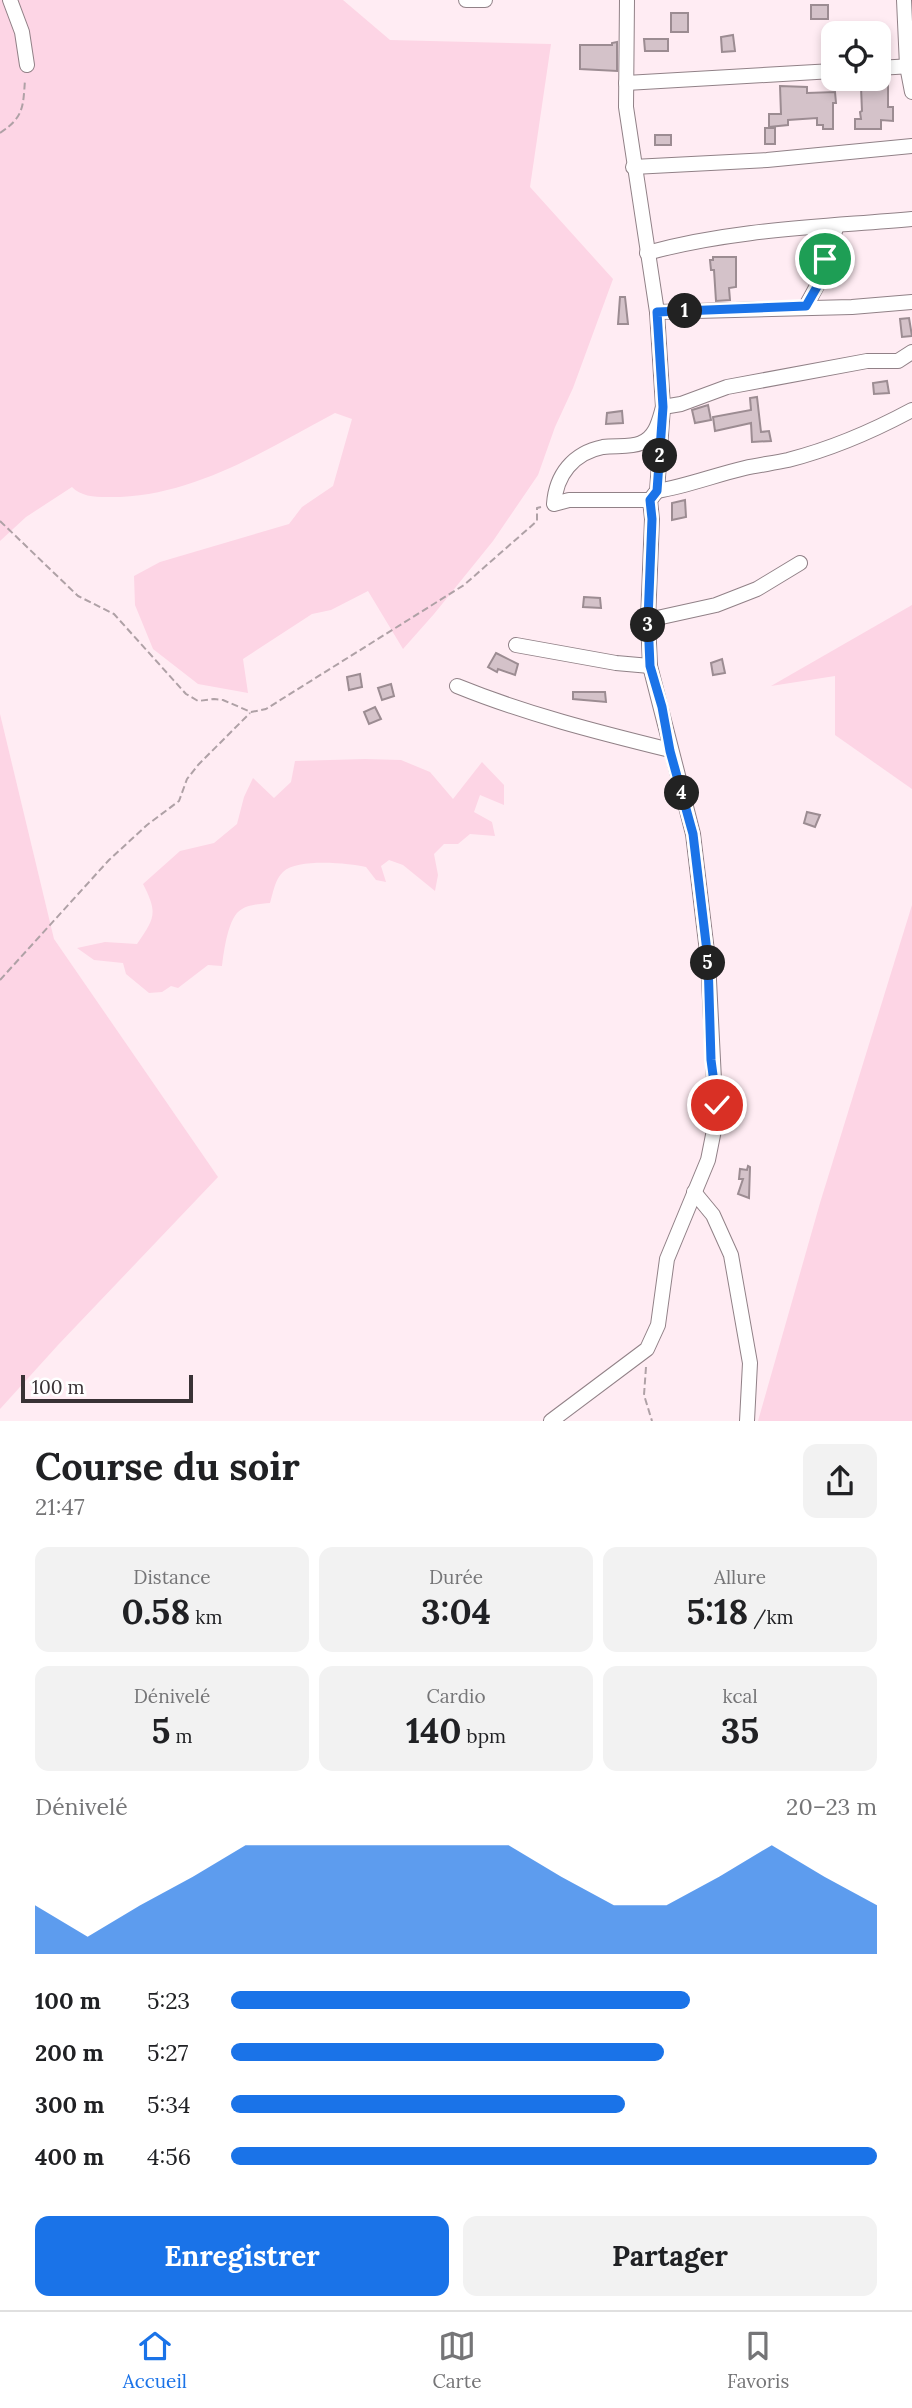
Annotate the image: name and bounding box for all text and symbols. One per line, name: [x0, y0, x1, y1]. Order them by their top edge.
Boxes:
map controls: [821, 21, 891, 91]
button: locate: [821, 21, 891, 91]
pin: [795, 229, 855, 289]
icon: arrive: [806, 240, 844, 278]
pin: 1: [668, 294, 702, 328]
text: 1: [681, 298, 688, 322]
pin: 2: [642, 438, 678, 474]
text: 2: [654, 443, 665, 467]
pin: 3: [630, 608, 666, 642]
text: 3: [642, 612, 653, 636]
pin: 4: [664, 776, 700, 810]
text: 4: [676, 780, 687, 804]
pin: 5: [690, 946, 726, 981]
text: 5: [702, 950, 713, 974]
pin: [687, 1075, 747, 1135]
icon: check: [698, 1086, 736, 1124]
scale bar: [21, 1372, 192, 1404]
text: 100 m: [32, 1375, 85, 1399]
text: Course du soir: [35, 1442, 300, 1490]
button: share: [803, 1444, 877, 1518]
text: 21:47: [35, 1492, 85, 1521]
text: Distance: [133, 1565, 211, 1589]
text: Durée: [429, 1565, 483, 1589]
text: Allure: [714, 1565, 766, 1589]
text: 0.58: [122, 1589, 190, 1634]
text: 3:04: [421, 1589, 491, 1634]
text: 5:18: [686, 1589, 748, 1634]
text: km: [190, 1605, 222, 1629]
text: /km: [748, 1605, 794, 1629]
text: Dénivelé: [134, 1684, 210, 1708]
text: Cardio: [427, 1684, 486, 1708]
text: kcal: [722, 1684, 758, 1708]
text: 5: [152, 1708, 170, 1753]
text: 140: [406, 1708, 462, 1753]
text: 35: [721, 1708, 759, 1753]
text: m: [170, 1724, 192, 1748]
text: bpm: [462, 1724, 506, 1748]
text: Dénivelé: [35, 1792, 128, 1821]
text: 20–23 m: [786, 1792, 877, 1821]
text: 100 m: [35, 1986, 101, 2015]
text: 5:23: [147, 1986, 190, 2015]
text: 200 m: [35, 2038, 104, 2067]
text: 5:27: [147, 2038, 188, 2067]
text: 300 m: [35, 2090, 104, 2119]
text: 5:34: [147, 2090, 191, 2119]
text: 400 m: [35, 2142, 104, 2171]
text: 4:56: [147, 2142, 191, 2171]
button: Enregistrer: [35, 2216, 449, 2296]
button: Partager: [463, 2216, 877, 2296]
tab: Accueil: [123, 2327, 187, 2393]
tab: Carte: [432, 2327, 482, 2393]
tab: Favoris: [727, 2327, 789, 2393]

